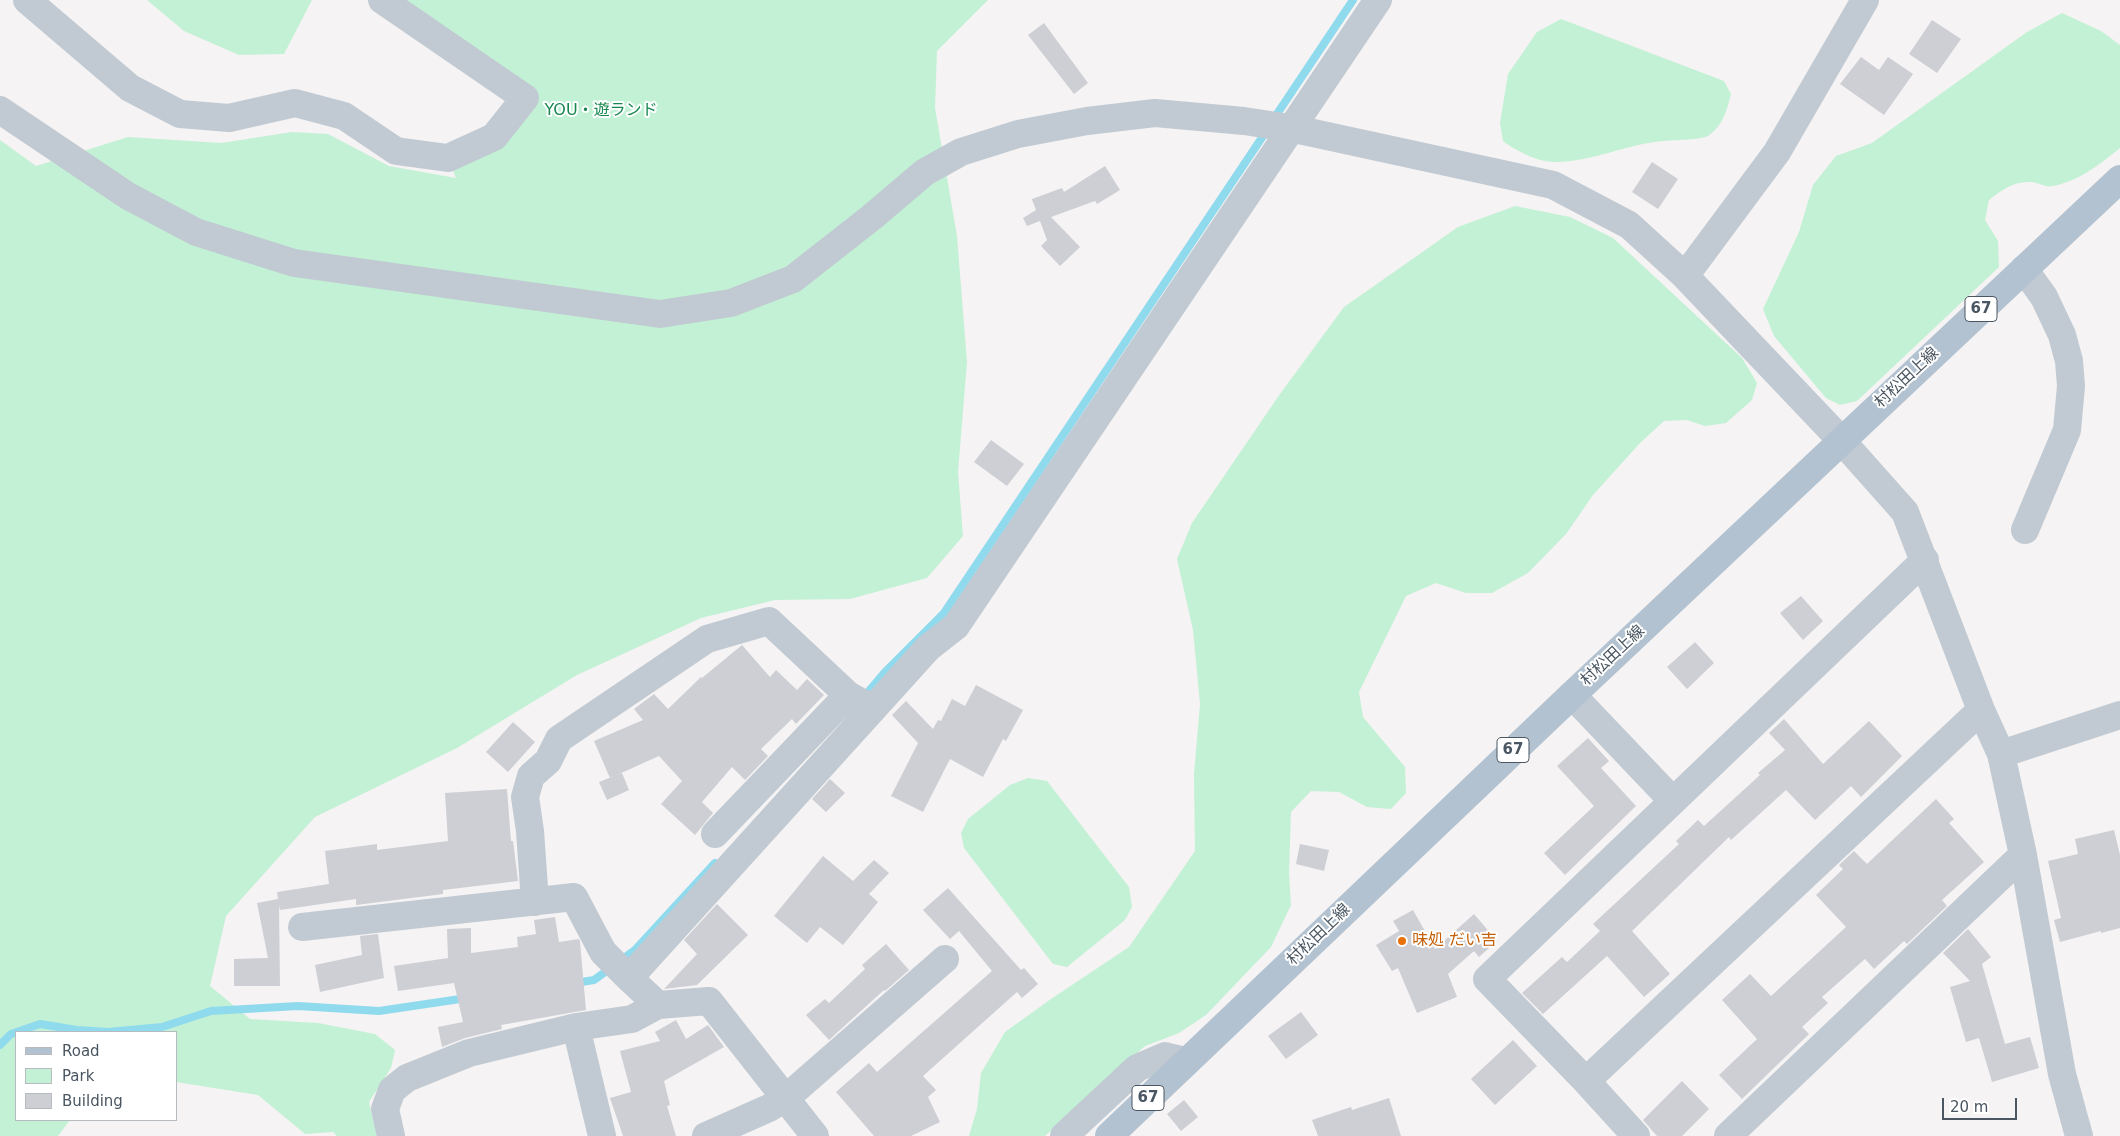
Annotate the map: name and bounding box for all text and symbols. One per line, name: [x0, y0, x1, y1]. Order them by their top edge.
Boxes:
park label: YOU・遊ランド: [544, 101, 658, 121]
road number: 67: [1965, 296, 1997, 322]
street label: 村松田上線: [1871, 344, 1943, 412]
street label: 村松田上線: [1577, 622, 1649, 690]
road number: 67: [1497, 738, 1529, 762]
street label: 村松田上線: [1284, 900, 1354, 970]
place label: 味処 だい吉: [1412, 931, 1497, 951]
marker: 味処 だい吉: [1396, 935, 1408, 947]
legend: [15, 1031, 178, 1121]
text: Road: [62, 1042, 100, 1060]
text: Park: [62, 1067, 94, 1085]
road number: 67: [1132, 1086, 1164, 1110]
scale bar: [1945, 1088, 2020, 1120]
text: Building: [62, 1092, 123, 1110]
text: 20 m: [1950, 1098, 1988, 1116]

